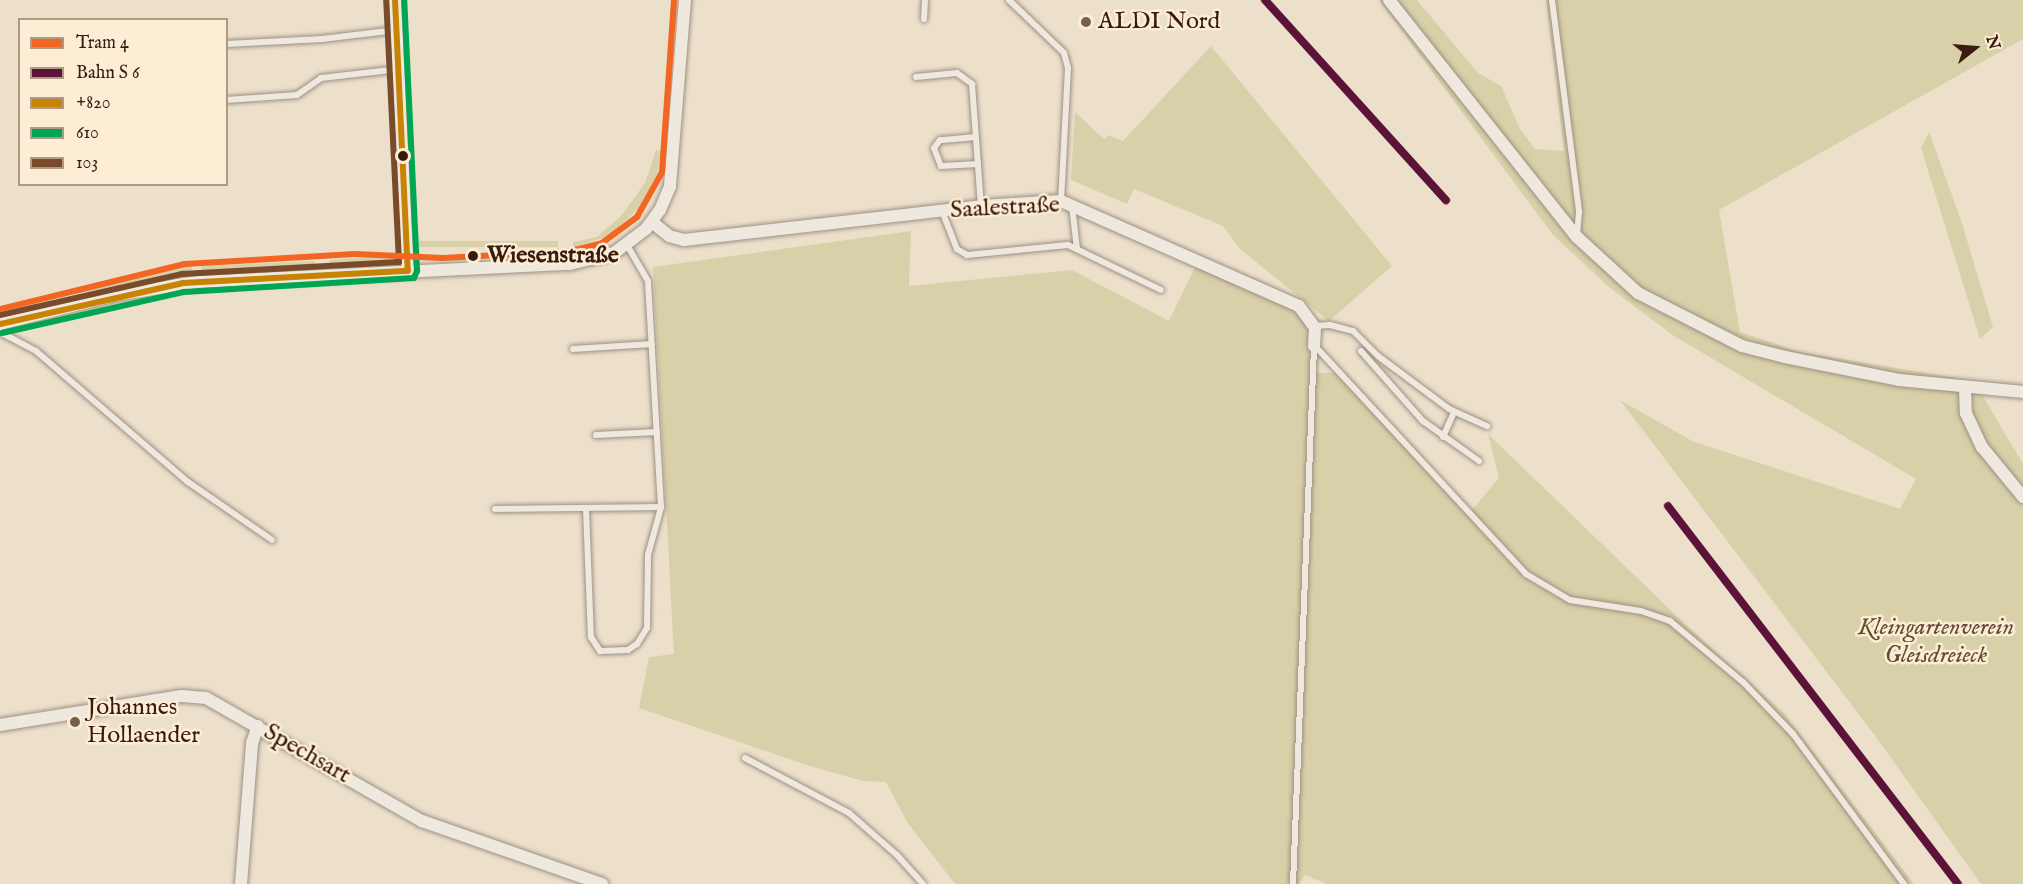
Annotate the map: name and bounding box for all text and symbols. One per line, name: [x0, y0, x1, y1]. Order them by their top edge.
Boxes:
place label: ALDI Nord: [1098, 8, 1220, 36]
marker: ALDI Nord: [1079, 15, 1093, 29]
legend: [18, 18, 228, 186]
north arrow: [1945, 18, 2005, 78]
text: Tram 4: [76, 32, 129, 55]
text: N: [1981, 33, 2004, 52]
text: Bahn S 6: [76, 62, 140, 85]
text: +820: [76, 92, 110, 115]
text: 610: [76, 122, 99, 145]
unlabelled marker: [397, 150, 409, 162]
text: 103: [76, 152, 98, 175]
street label: Saalestraße: [949, 191, 1061, 225]
place label: Wiesenstraße: [487, 242, 619, 270]
marker: Wiesenstraße: [464, 247, 482, 265]
park label: Kleingartenverein Gleisdreieck: [1858, 614, 2014, 670]
place label: Johannes Hollaender: [87, 694, 200, 750]
marker: Johannes Hollaender: [68, 715, 82, 729]
street label: Spechsart: [259, 718, 355, 790]

